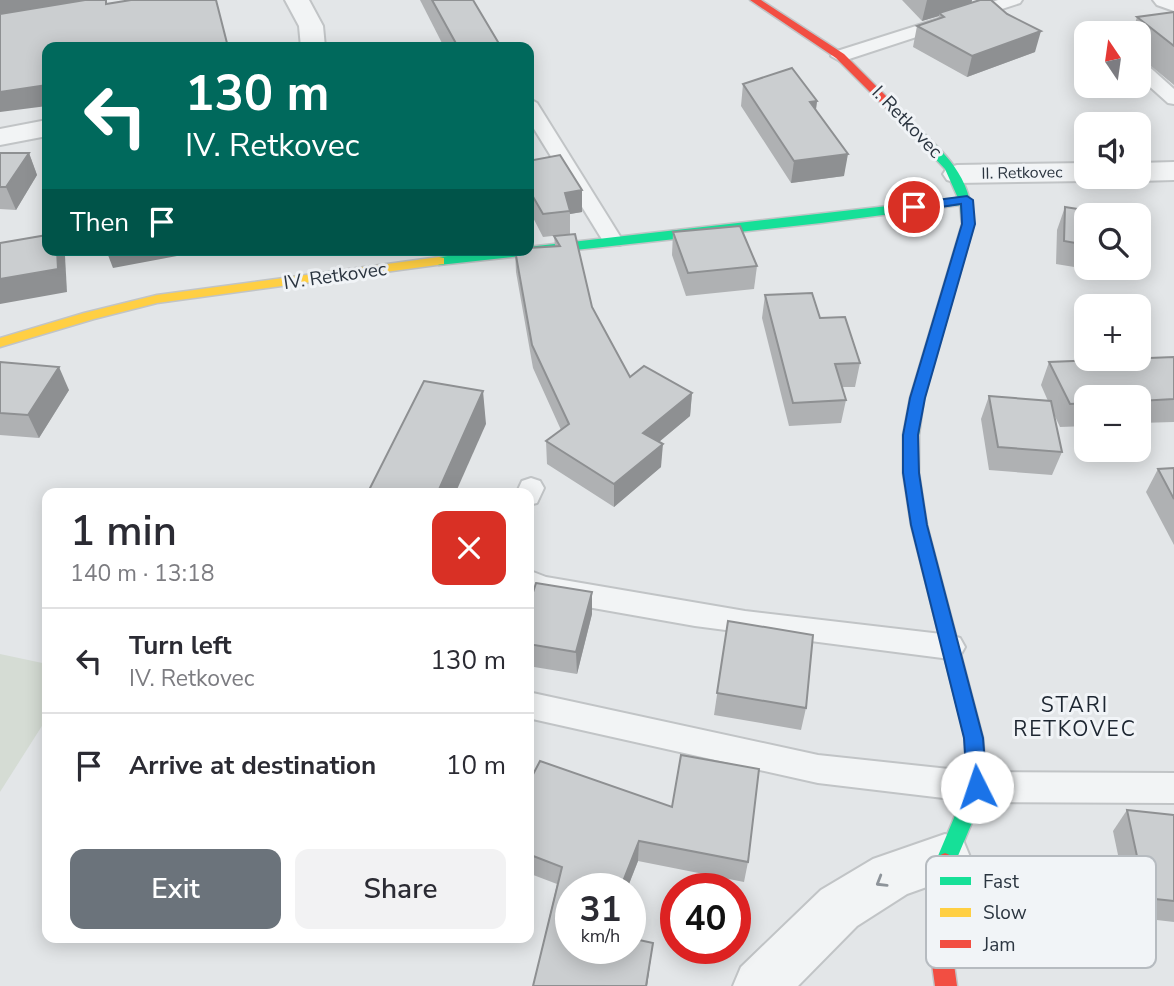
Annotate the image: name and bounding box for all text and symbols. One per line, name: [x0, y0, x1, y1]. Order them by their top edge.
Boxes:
north arrow: [1074, 21, 1152, 98]
map controls: [1074, 21, 1151, 462]
text: 130 m: [185, 60, 329, 127]
icon: left: [70, 70, 161, 161]
street label: I. Retkovec: [866, 80, 948, 164]
button: sound: [1074, 112, 1151, 189]
text: IV. Retkovec: [185, 124, 360, 167]
street label: II. Retkovec: [981, 161, 1063, 185]
pin: [884, 177, 944, 237]
icon: arrive: [895, 188, 933, 226]
icon: arrive: [143, 203, 181, 241]
button: search: [1074, 203, 1151, 280]
text: Then: [70, 205, 129, 240]
street label: IV. Retkovec: [282, 256, 388, 296]
button: +: [1074, 294, 1151, 371]
button: −: [1074, 385, 1151, 462]
text: 1 min: [70, 503, 177, 560]
button: close: [432, 511, 506, 585]
text: 140 m · 13:18: [70, 558, 215, 589]
text: Turn left: [129, 628, 232, 663]
icon: left: [70, 642, 108, 680]
text: 130 m: [430, 643, 506, 678]
text: IV. Retkovec: [129, 663, 254, 694]
district label: STARI RETKOVEC: [1013, 691, 1137, 743]
icon: arrive: [70, 747, 108, 785]
text: Arrive at destination: [129, 748, 376, 783]
text: 10 m: [446, 748, 506, 783]
position arrow: [940, 750, 1014, 824]
button: Exit: [70, 849, 281, 929]
button: Share: [295, 849, 506, 929]
legend: [926, 856, 1156, 968]
text: Fast: [983, 869, 1019, 895]
speed limit sign: 40: [660, 873, 751, 964]
one-way arrow: [876, 873, 889, 886]
text: 31: [579, 886, 622, 933]
text: Slow: [983, 900, 1027, 926]
text: km/h: [581, 924, 620, 948]
text: Jam: [982, 932, 1016, 958]

